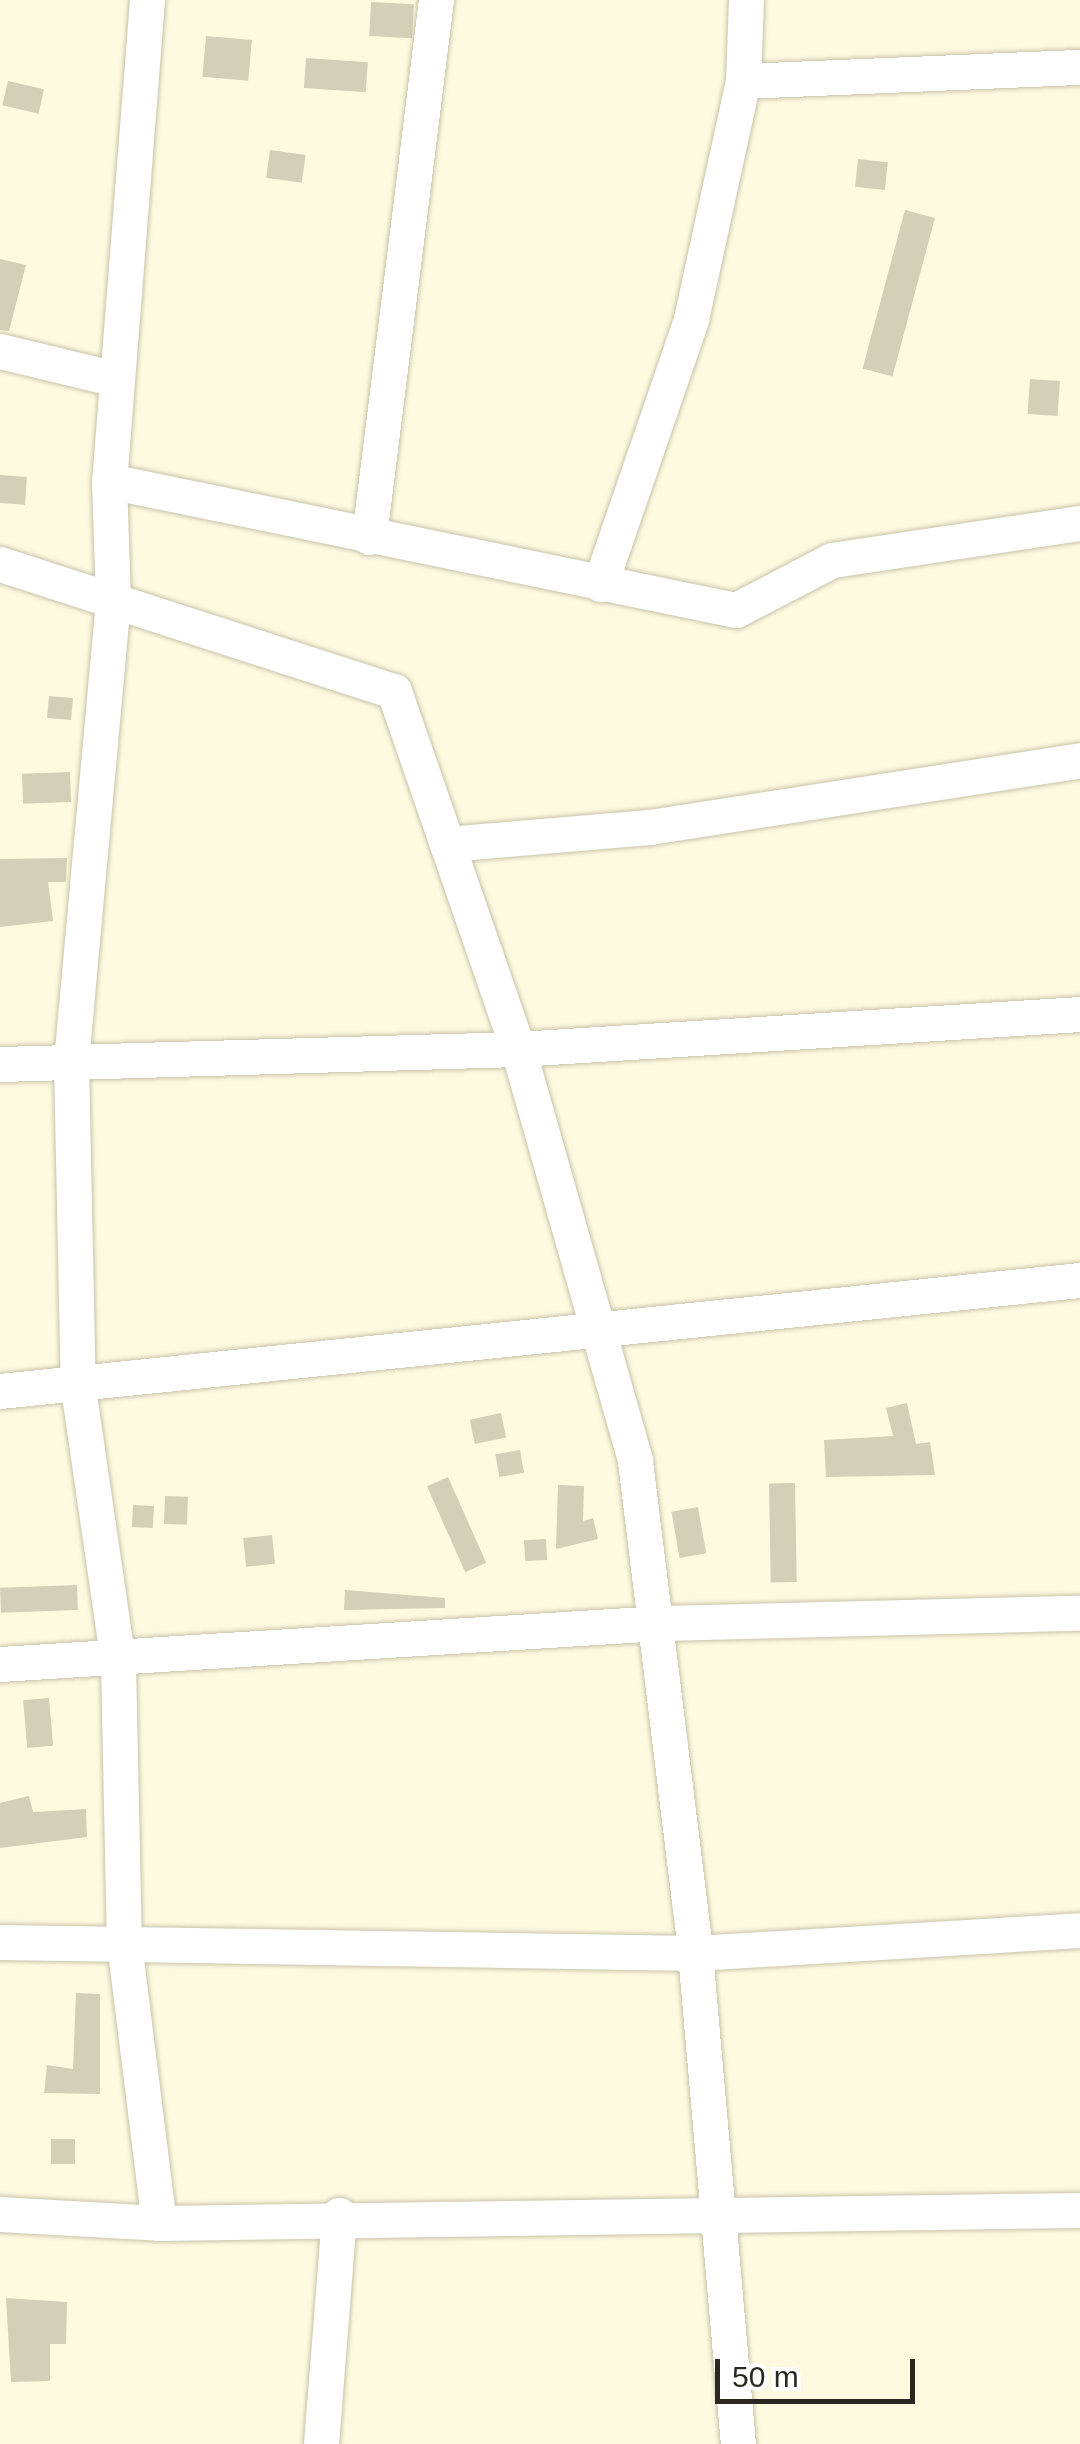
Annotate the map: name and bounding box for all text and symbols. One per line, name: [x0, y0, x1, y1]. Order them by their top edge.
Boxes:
scale bar: [720, 2339, 920, 2401]
text: 50 m: [732, 2360, 799, 2393]

